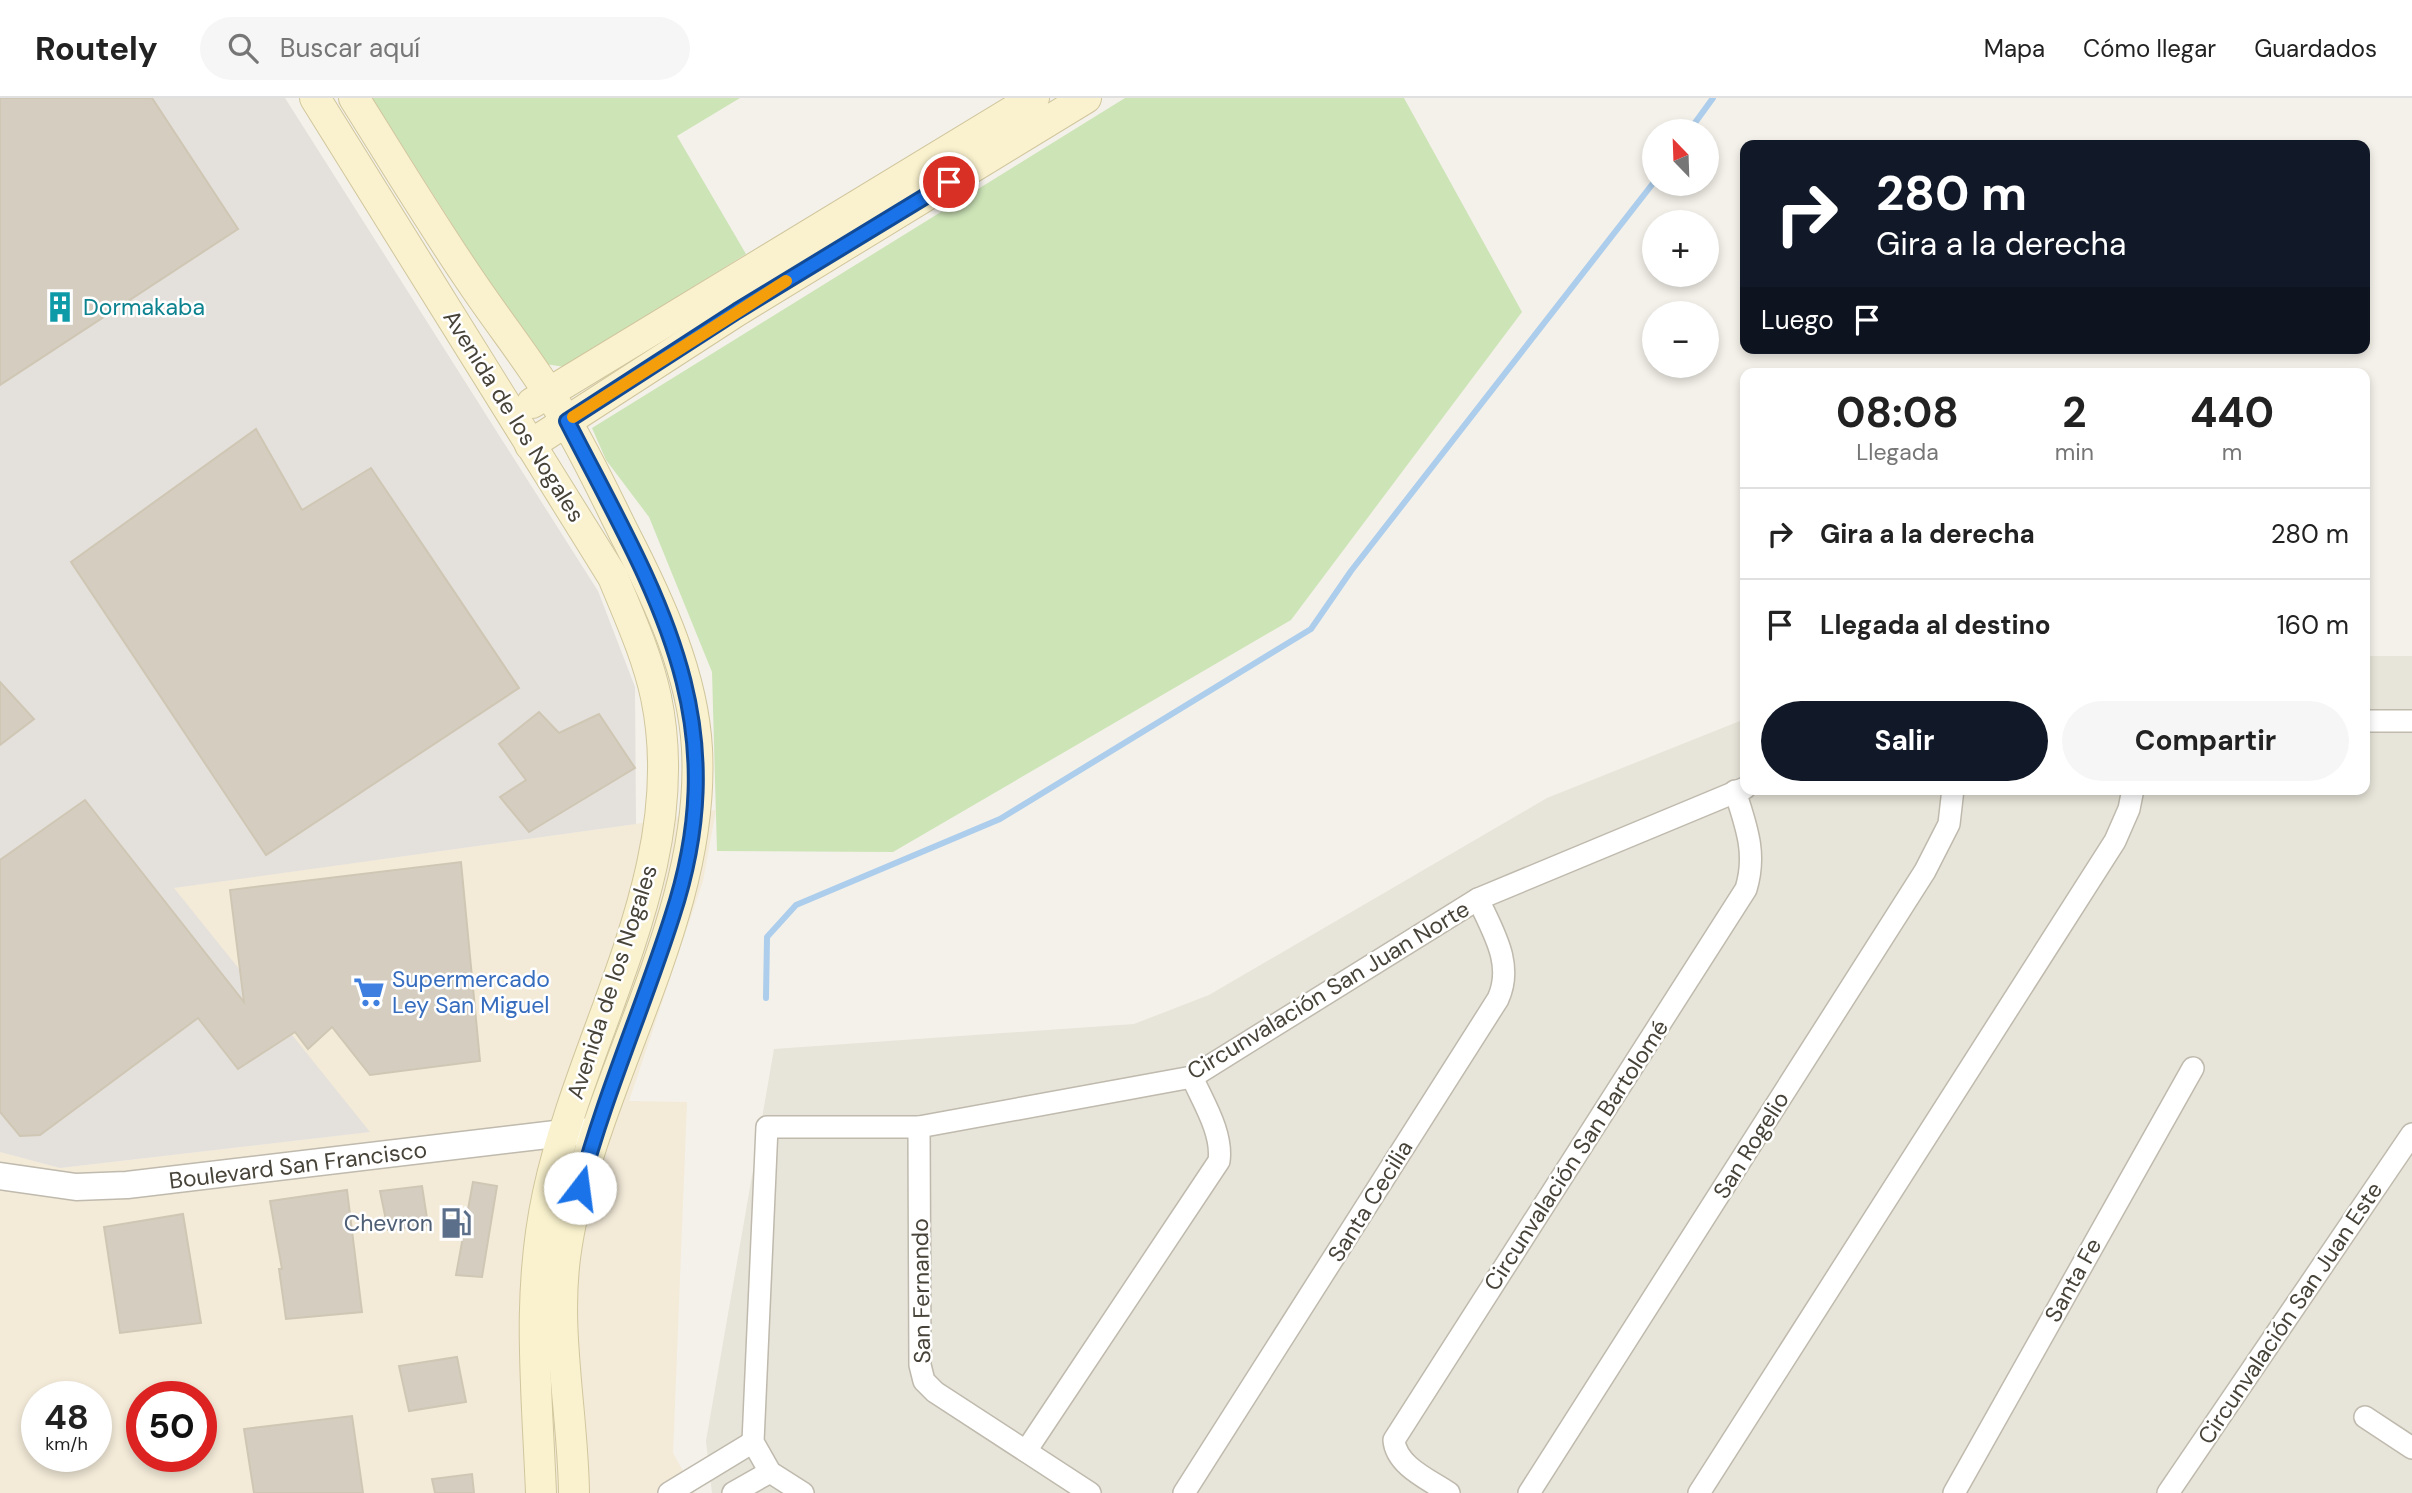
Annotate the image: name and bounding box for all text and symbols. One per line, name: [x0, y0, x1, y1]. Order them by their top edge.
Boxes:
search box: [200, 17, 690, 80]
text: Routely: [35, 27, 158, 70]
icon: search: [224, 29, 262, 67]
text: Buscar aquí: [280, 31, 420, 65]
text: Mapa: [1984, 33, 2045, 64]
text: Cómo llegar: [2083, 33, 2216, 64]
text: Guardados: [2254, 33, 2377, 64]
north arrow: [1642, 119, 1718, 196]
map controls: [1642, 119, 1719, 378]
pin: [919, 152, 979, 212]
text: 280 m: [1876, 161, 2027, 225]
icon: arrive: [930, 163, 968, 201]
icon: right: [1761, 168, 1852, 259]
button: +: [1642, 210, 1719, 287]
text: Gira a la derecha: [1876, 223, 2126, 265]
building icon: Dormakaba: [43, 290, 77, 324]
place label: Dormakaba: [83, 292, 205, 322]
button: −: [1642, 301, 1719, 378]
icon: arrive: [1848, 301, 1886, 339]
text: Luego: [1761, 303, 1834, 337]
street label: Avenida de los Nogales: [436, 304, 592, 528]
text: 08:08: [1836, 385, 1959, 440]
text: 2: [2062, 385, 2087, 440]
text: 440: [2190, 385, 2274, 440]
text: Llegada: [1856, 437, 1939, 467]
text: min: [2055, 437, 2094, 467]
text: m: [2222, 437, 2242, 467]
icon: right: [1761, 515, 1799, 553]
text: Gira a la derecha: [1820, 517, 2035, 551]
text: 280 m: [2271, 517, 2349, 551]
icon: arrive: [1761, 606, 1799, 644]
text: Llegada al destino: [1820, 608, 2051, 642]
text: 160 m: [2277, 608, 2349, 642]
button: Salir: [1761, 701, 2048, 781]
button: Compartir: [2062, 701, 2349, 781]
street label: Avenida de los Nogales: [560, 861, 664, 1103]
street label: Circunvalación San Juan Norte: [1181, 894, 1475, 1086]
place label: Supermercado Ley San Miguel: [392, 964, 550, 1020]
supermarket icon: Supermercado Ley San Miguel: [352, 975, 386, 1009]
street label: Circunvalación San Bartolomé: [1477, 1014, 1675, 1296]
street label: San Rogelio: [1706, 1086, 1796, 1204]
street label: Boulevard San Francisco: [167, 1134, 429, 1196]
street label: Santa Cecilia: [1321, 1134, 1419, 1268]
position arrow: [543, 1151, 617, 1225]
street label: Circunvalación San Juan Este: [2191, 1176, 2389, 1450]
fuel station icon: Chevron: [439, 1206, 473, 1240]
place label: Chevron: [344, 1208, 433, 1238]
street label: San Fernando: [905, 1218, 937, 1364]
street label: Santa Fe: [2038, 1233, 2108, 1327]
speed limit sign: 50: [126, 1381, 217, 1472]
text: 48: [44, 1394, 89, 1440]
text: km/h: [45, 1432, 88, 1456]

